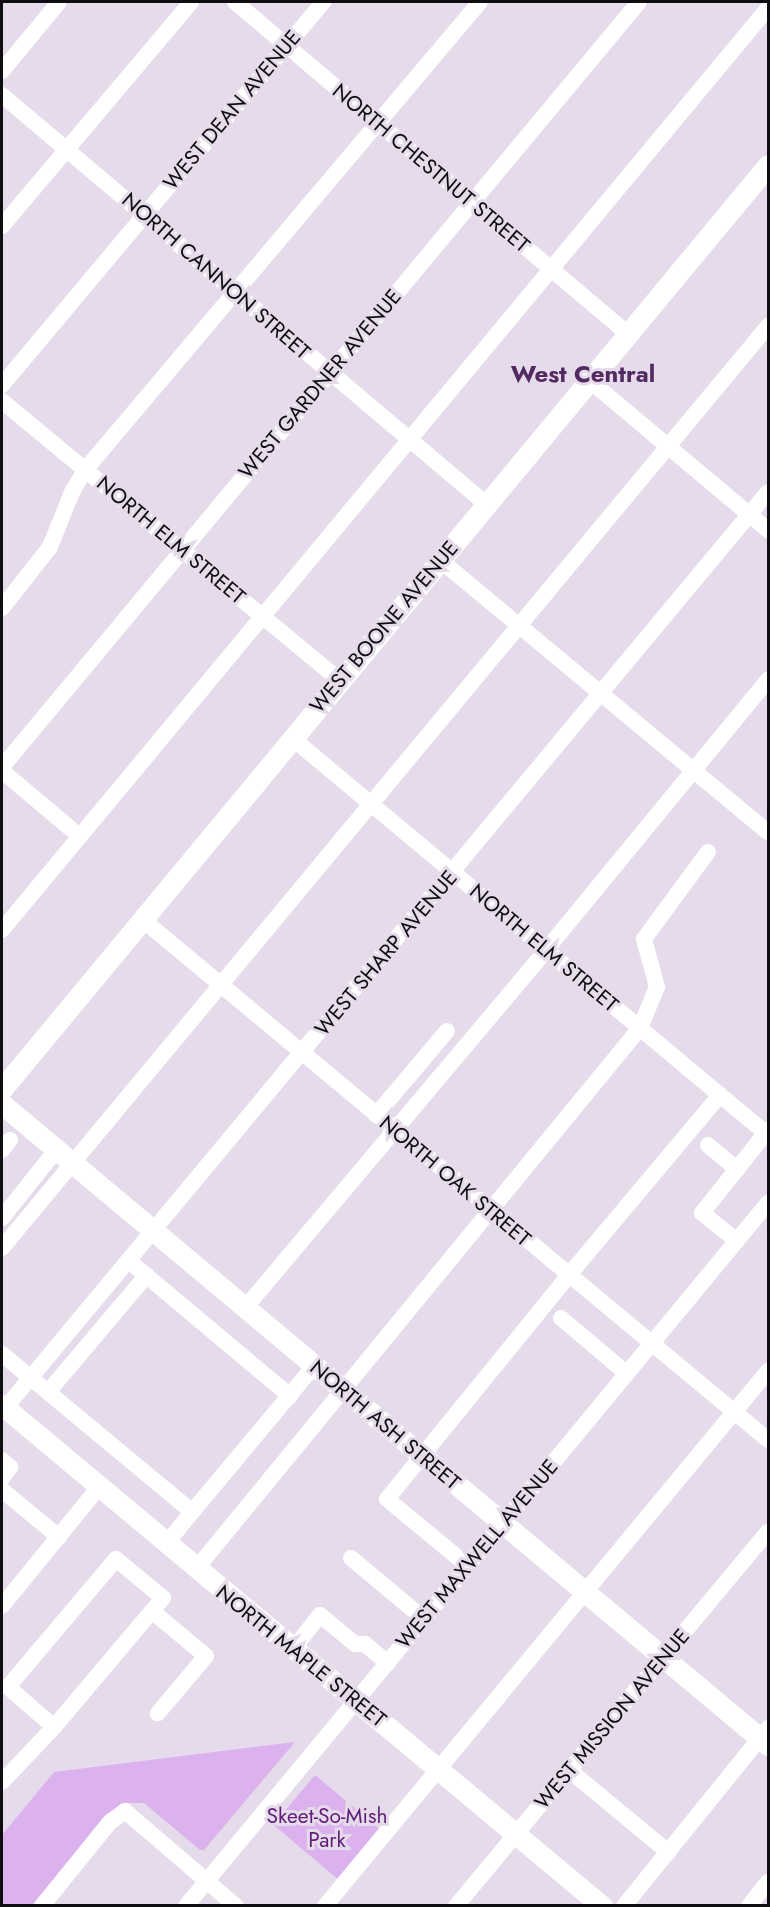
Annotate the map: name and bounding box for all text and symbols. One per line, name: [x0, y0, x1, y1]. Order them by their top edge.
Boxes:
street label: WEST DEAN AVENUE: [158, 25, 306, 195]
street label: NORTH CHESTNUT STREET: [327, 78, 535, 258]
street label: NORTH CANNON STREET: [117, 187, 315, 365]
street label: WEST GARDNER AVENUE: [233, 284, 407, 484]
district label: West Central: [511, 360, 655, 388]
street label: NORTH ELM STREET: [92, 471, 250, 609]
street label: WEST BOONE AVENUE: [305, 536, 463, 718]
street label: WEST SHARP AVENUE: [309, 865, 463, 1041]
street label: NORTH ELM STREET: [465, 879, 623, 1017]
street label: NORTH OAK STREET: [374, 1110, 536, 1252]
street label: NORTH ASH STREET: [305, 1355, 465, 1495]
street label: WEST MAXWELL AVENUE: [391, 1454, 563, 1654]
street label: NORTH MAPLE STREET: [211, 1580, 391, 1732]
street label: WEST MISSION AVENUE: [529, 1624, 695, 1814]
park label: Skeet-So-Mish Park: [267, 1803, 387, 1853]

